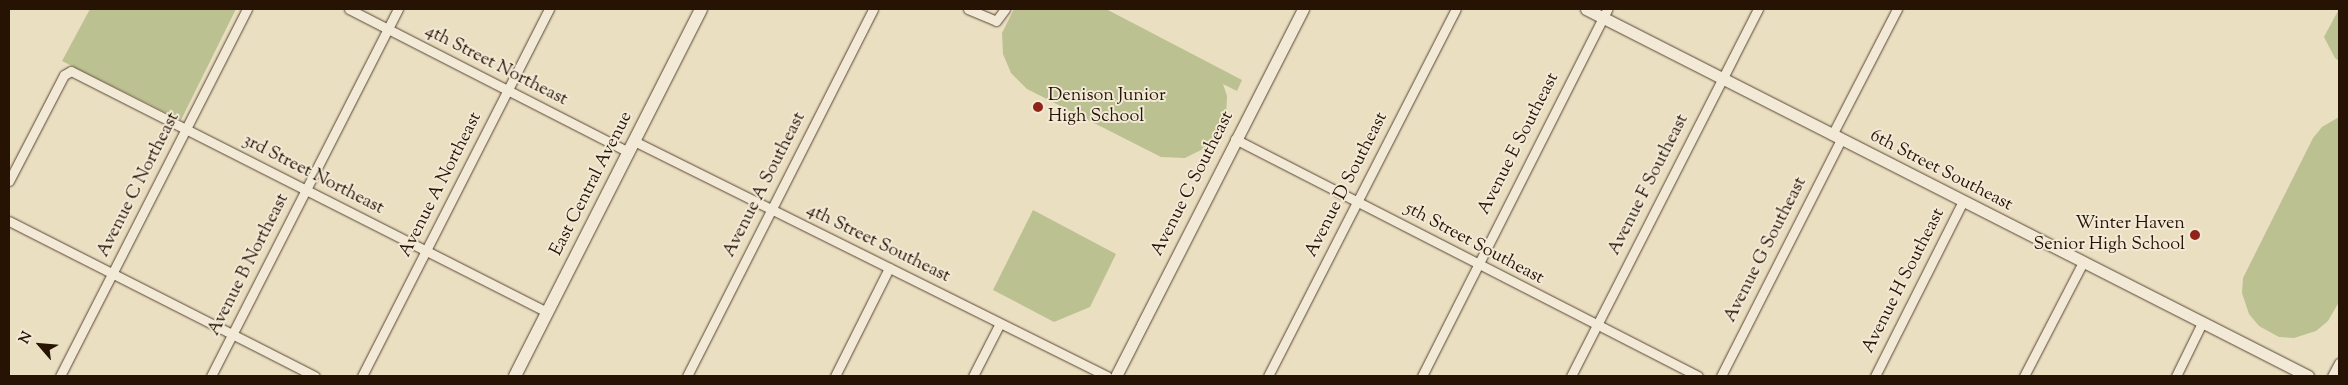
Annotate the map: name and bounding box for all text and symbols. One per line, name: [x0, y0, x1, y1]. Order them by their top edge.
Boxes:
street label: 4th Street Northeast: [421, 21, 571, 111]
street label: Avenue E Southeast: [1474, 70, 1564, 218]
place label: Denison Junior High School: [1048, 86, 1166, 128]
marker: Denison Junior High School: [1032, 101, 1044, 113]
street label: East Central Avenue: [546, 108, 638, 260]
street label: Avenue C Southeast: [1147, 108, 1239, 260]
street label: Avenue C Northeast: [93, 109, 185, 261]
street label: Avenue A Northeast: [395, 109, 487, 261]
street label: Avenue A Southeast: [719, 109, 811, 261]
street label: Avenue D Southeast: [1301, 109, 1393, 261]
street label: Avenue F Southeast: [1604, 111, 1694, 259]
street label: 6th Street Southeast: [1866, 126, 2016, 216]
street label: 3rd Street Northeast: [239, 130, 387, 220]
street label: Avenue G Southeast: [1720, 174, 1812, 326]
street label: Avenue B Northeast: [204, 190, 294, 340]
street label: 5th Street Southeast: [1401, 198, 1547, 290]
street label: 4th Street Southeast: [803, 200, 953, 288]
street label: Avenue H Southeast: [1858, 205, 1950, 357]
place label: Winter Haven Senior High School: [2034, 214, 2185, 256]
marker: Winter Haven Senior High School: [2189, 229, 2201, 241]
north arrow: [15, 320, 65, 370]
text: N: [15, 329, 38, 348]

